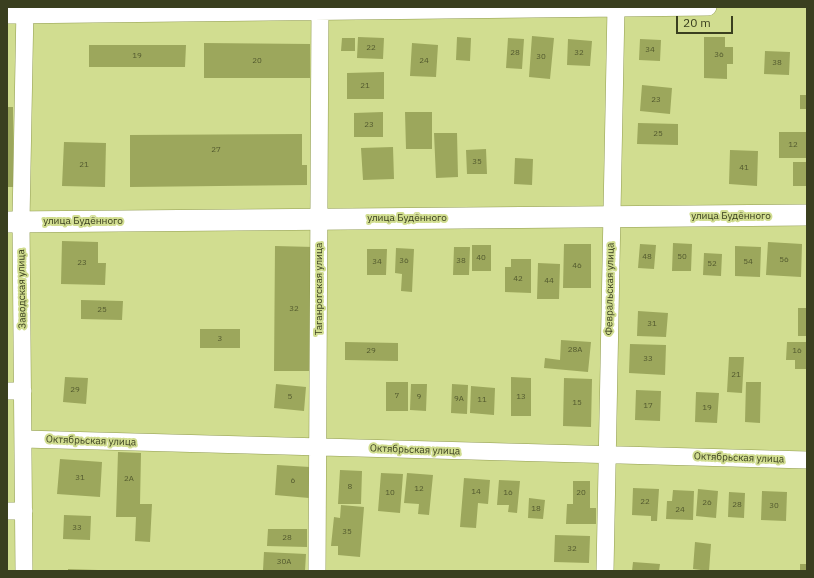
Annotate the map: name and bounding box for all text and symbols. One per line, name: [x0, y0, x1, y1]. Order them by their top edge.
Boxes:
scale bar: [678, 8, 735, 34]
text: 20 m: [683, 15, 711, 30]
house number: 22: [366, 43, 376, 53]
house number: 34: [645, 45, 655, 55]
house number: 28: [510, 48, 520, 58]
house number: 32: [574, 48, 584, 58]
house number: 36: [714, 50, 724, 60]
house number: 19: [132, 51, 142, 61]
house number: 30: [536, 52, 546, 62]
house number: 20: [252, 56, 262, 66]
house number: 24: [419, 56, 429, 66]
house number: 38: [772, 58, 782, 68]
house number: 21: [360, 81, 370, 91]
house number: 23: [651, 95, 661, 105]
house number: 23: [364, 120, 374, 130]
house number: 25: [653, 129, 663, 139]
house number: 12: [788, 140, 798, 150]
house number: 27: [211, 145, 221, 155]
house number: 35: [472, 157, 482, 167]
house number: 21: [79, 160, 89, 170]
house number: 41: [739, 163, 749, 173]
street label: улица Будённого: [691, 210, 771, 222]
street label: улица Будённого: [367, 212, 447, 224]
street label: улица Будённого: [43, 215, 123, 227]
street label: Таганрогская улица: [313, 243, 325, 335]
street label: Февральская улица: [603, 243, 617, 335]
street label: Заводская улица: [15, 249, 29, 329]
house number: 48: [642, 252, 652, 262]
house number: 50: [677, 252, 687, 262]
house number: 40: [476, 253, 486, 263]
house number: 56: [779, 255, 789, 265]
house number: 36: [399, 256, 409, 266]
house number: 38: [456, 256, 466, 266]
house number: 34: [372, 257, 382, 267]
house number: 54: [743, 257, 753, 267]
house number: 23: [77, 258, 87, 268]
house number: 52: [707, 259, 717, 269]
house number: 46: [572, 261, 582, 271]
house number: 42: [513, 274, 523, 284]
house number: 44: [544, 276, 554, 286]
house number: 32: [289, 304, 299, 314]
house number: 25: [97, 305, 107, 315]
house number: 31: [647, 319, 657, 329]
house number: 3: [218, 334, 222, 344]
house number: 28А: [568, 345, 582, 355]
house number: 29: [366, 346, 376, 356]
house number: 16: [792, 346, 802, 356]
house number: 33: [643, 354, 653, 364]
house number: 21: [731, 370, 741, 380]
house number: 29: [70, 385, 80, 395]
house number: 7: [395, 391, 399, 401]
house number: 5: [288, 392, 292, 402]
house number: 9: [417, 392, 421, 402]
house number: 13: [516, 392, 526, 402]
house number: 9А: [454, 394, 464, 404]
house number: 11: [477, 395, 487, 405]
house number: 15: [572, 398, 582, 408]
house number: 17: [643, 401, 653, 411]
house number: 19: [702, 403, 712, 413]
street label: Октябрьская улица: [46, 433, 136, 449]
street label: Октябрьская улица: [370, 442, 460, 458]
street label: Октябрьская улица: [694, 450, 784, 466]
house number: 31: [75, 473, 85, 483]
house number: 2А: [124, 474, 134, 484]
house number: 6: [291, 476, 295, 486]
house number: 8: [348, 482, 352, 492]
house number: 12: [414, 484, 424, 494]
house number: 14: [471, 487, 481, 497]
house number: 10: [385, 488, 395, 498]
house number: 16: [503, 488, 513, 498]
house number: 20: [576, 488, 586, 498]
house number: 22: [640, 497, 650, 507]
house number: 26: [702, 498, 712, 508]
house number: 28: [732, 500, 742, 510]
house number: 30: [769, 501, 779, 511]
house number: 18: [531, 504, 541, 514]
house number: 24: [675, 505, 685, 515]
house number: 33: [72, 523, 82, 533]
house number: 35: [342, 527, 352, 537]
house number: 28: [282, 533, 292, 543]
house number: 32: [567, 544, 577, 554]
house number: 30А: [277, 557, 291, 567]

